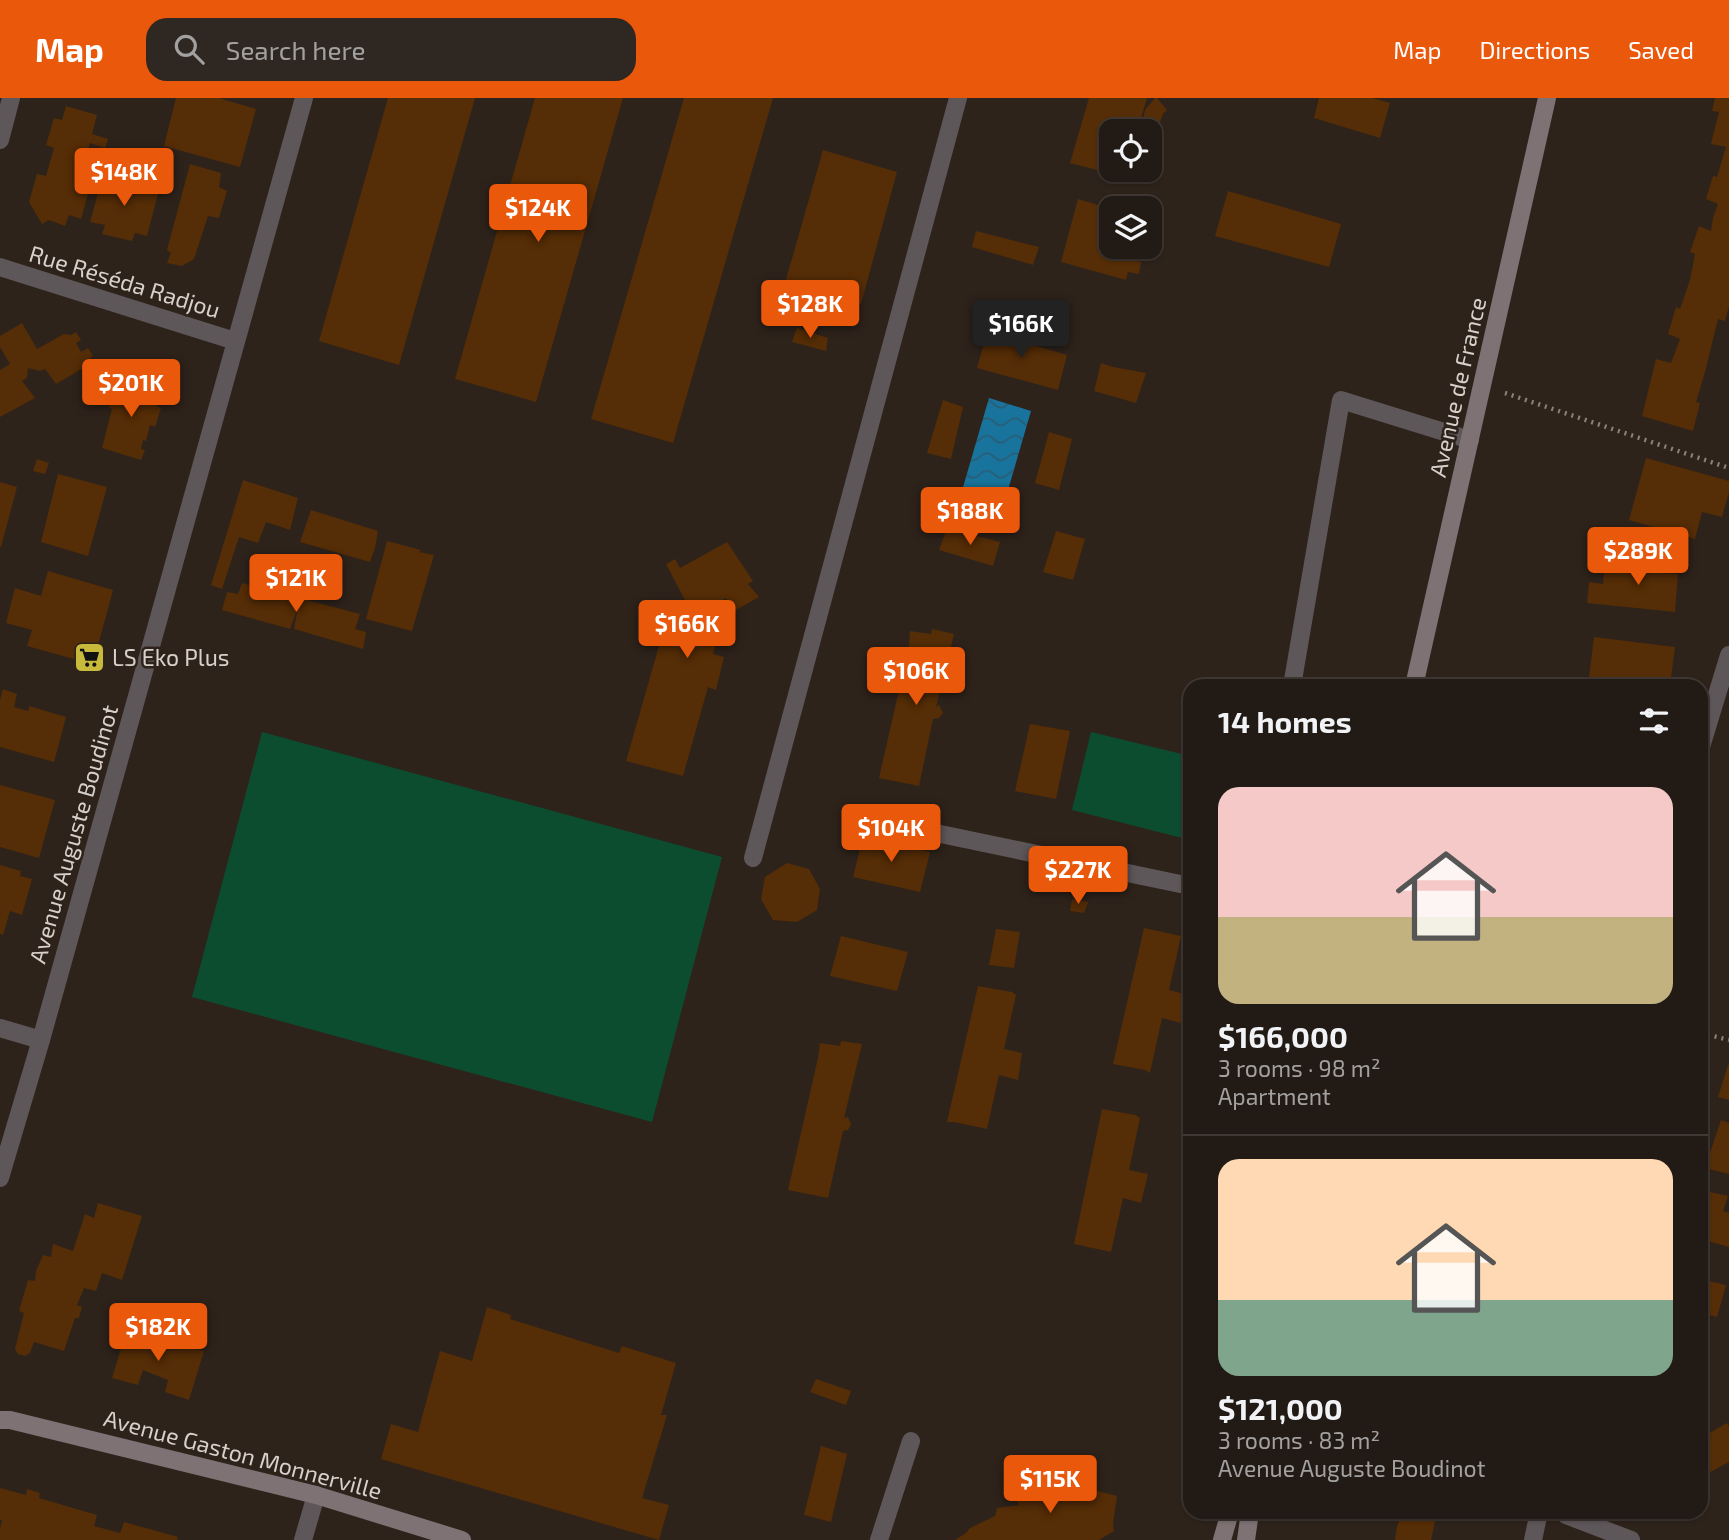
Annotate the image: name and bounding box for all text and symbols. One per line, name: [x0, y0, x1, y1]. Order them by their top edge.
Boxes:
search box: [146, 18, 636, 81]
text: Map: [35, 29, 104, 69]
icon: search: [170, 30, 208, 68]
text: Search here: [226, 34, 365, 65]
text: Map: [1393, 35, 1441, 64]
text: Directions: [1479, 35, 1590, 64]
text: Saved: [1628, 35, 1694, 64]
map controls: [1099, 119, 1162, 259]
button: locate: [1099, 119, 1162, 182]
pin: $148K: [75, 148, 173, 208]
text: $148K: [91, 157, 157, 185]
pin: $124K: [489, 184, 587, 244]
text: $124K: [505, 193, 571, 221]
button: layers: [1099, 196, 1162, 259]
street label: Rue Réséda Radjou: [26, 239, 224, 323]
pin: $128K: [761, 280, 859, 340]
text: $128K: [777, 289, 843, 317]
street label: Avenue de France: [1423, 294, 1491, 480]
pin: $166K: [972, 300, 1070, 360]
text: $166K: [989, 309, 1054, 337]
pin: $201K: [82, 360, 180, 419]
text: $201K: [98, 368, 164, 396]
pin: $188K: [921, 488, 1019, 547]
text: $188K: [937, 496, 1003, 524]
pin: $289K: [1589, 528, 1687, 587]
text: $289K: [1603, 536, 1673, 564]
pin: $121K: [247, 554, 345, 614]
text: $121K: [265, 563, 327, 591]
pin: $166K: [638, 601, 736, 660]
text: $166K: [655, 609, 720, 637]
supermarket icon: LS Eko Plus: [72, 640, 106, 674]
place label: LS Eko Plus: [112, 643, 229, 671]
pin: $106K: [867, 648, 965, 707]
text: $106K: [883, 656, 949, 684]
street label: Avenue Auguste Boudinot: [23, 701, 123, 966]
icon: filters: [1635, 702, 1673, 740]
text: 14 homes: [1218, 703, 1352, 739]
pin: $104K: [842, 804, 940, 864]
text: $104K: [857, 813, 925, 841]
icon: home: [1383, 833, 1509, 959]
pin: $227K: [1029, 846, 1127, 906]
text: $227K: [1045, 855, 1111, 883]
text: $166,000: [1218, 1018, 1348, 1054]
text: 3 rooms · 98 m²: [1218, 1054, 1380, 1082]
text: Apartment: [1218, 1082, 1331, 1110]
icon: home: [1383, 1205, 1509, 1331]
pin: $182K: [109, 1304, 207, 1363]
text: $182K: [125, 1312, 191, 1340]
text: $121,000: [1218, 1390, 1343, 1426]
street label: Avenue Gaston Monnerville: [101, 1403, 385, 1505]
text: 3 rooms · 83 m²: [1218, 1426, 1380, 1454]
text: Avenue Auguste Boudinot: [1218, 1454, 1485, 1482]
pin: $115K: [1001, 1456, 1099, 1515]
text: $115K: [1020, 1464, 1080, 1492]

